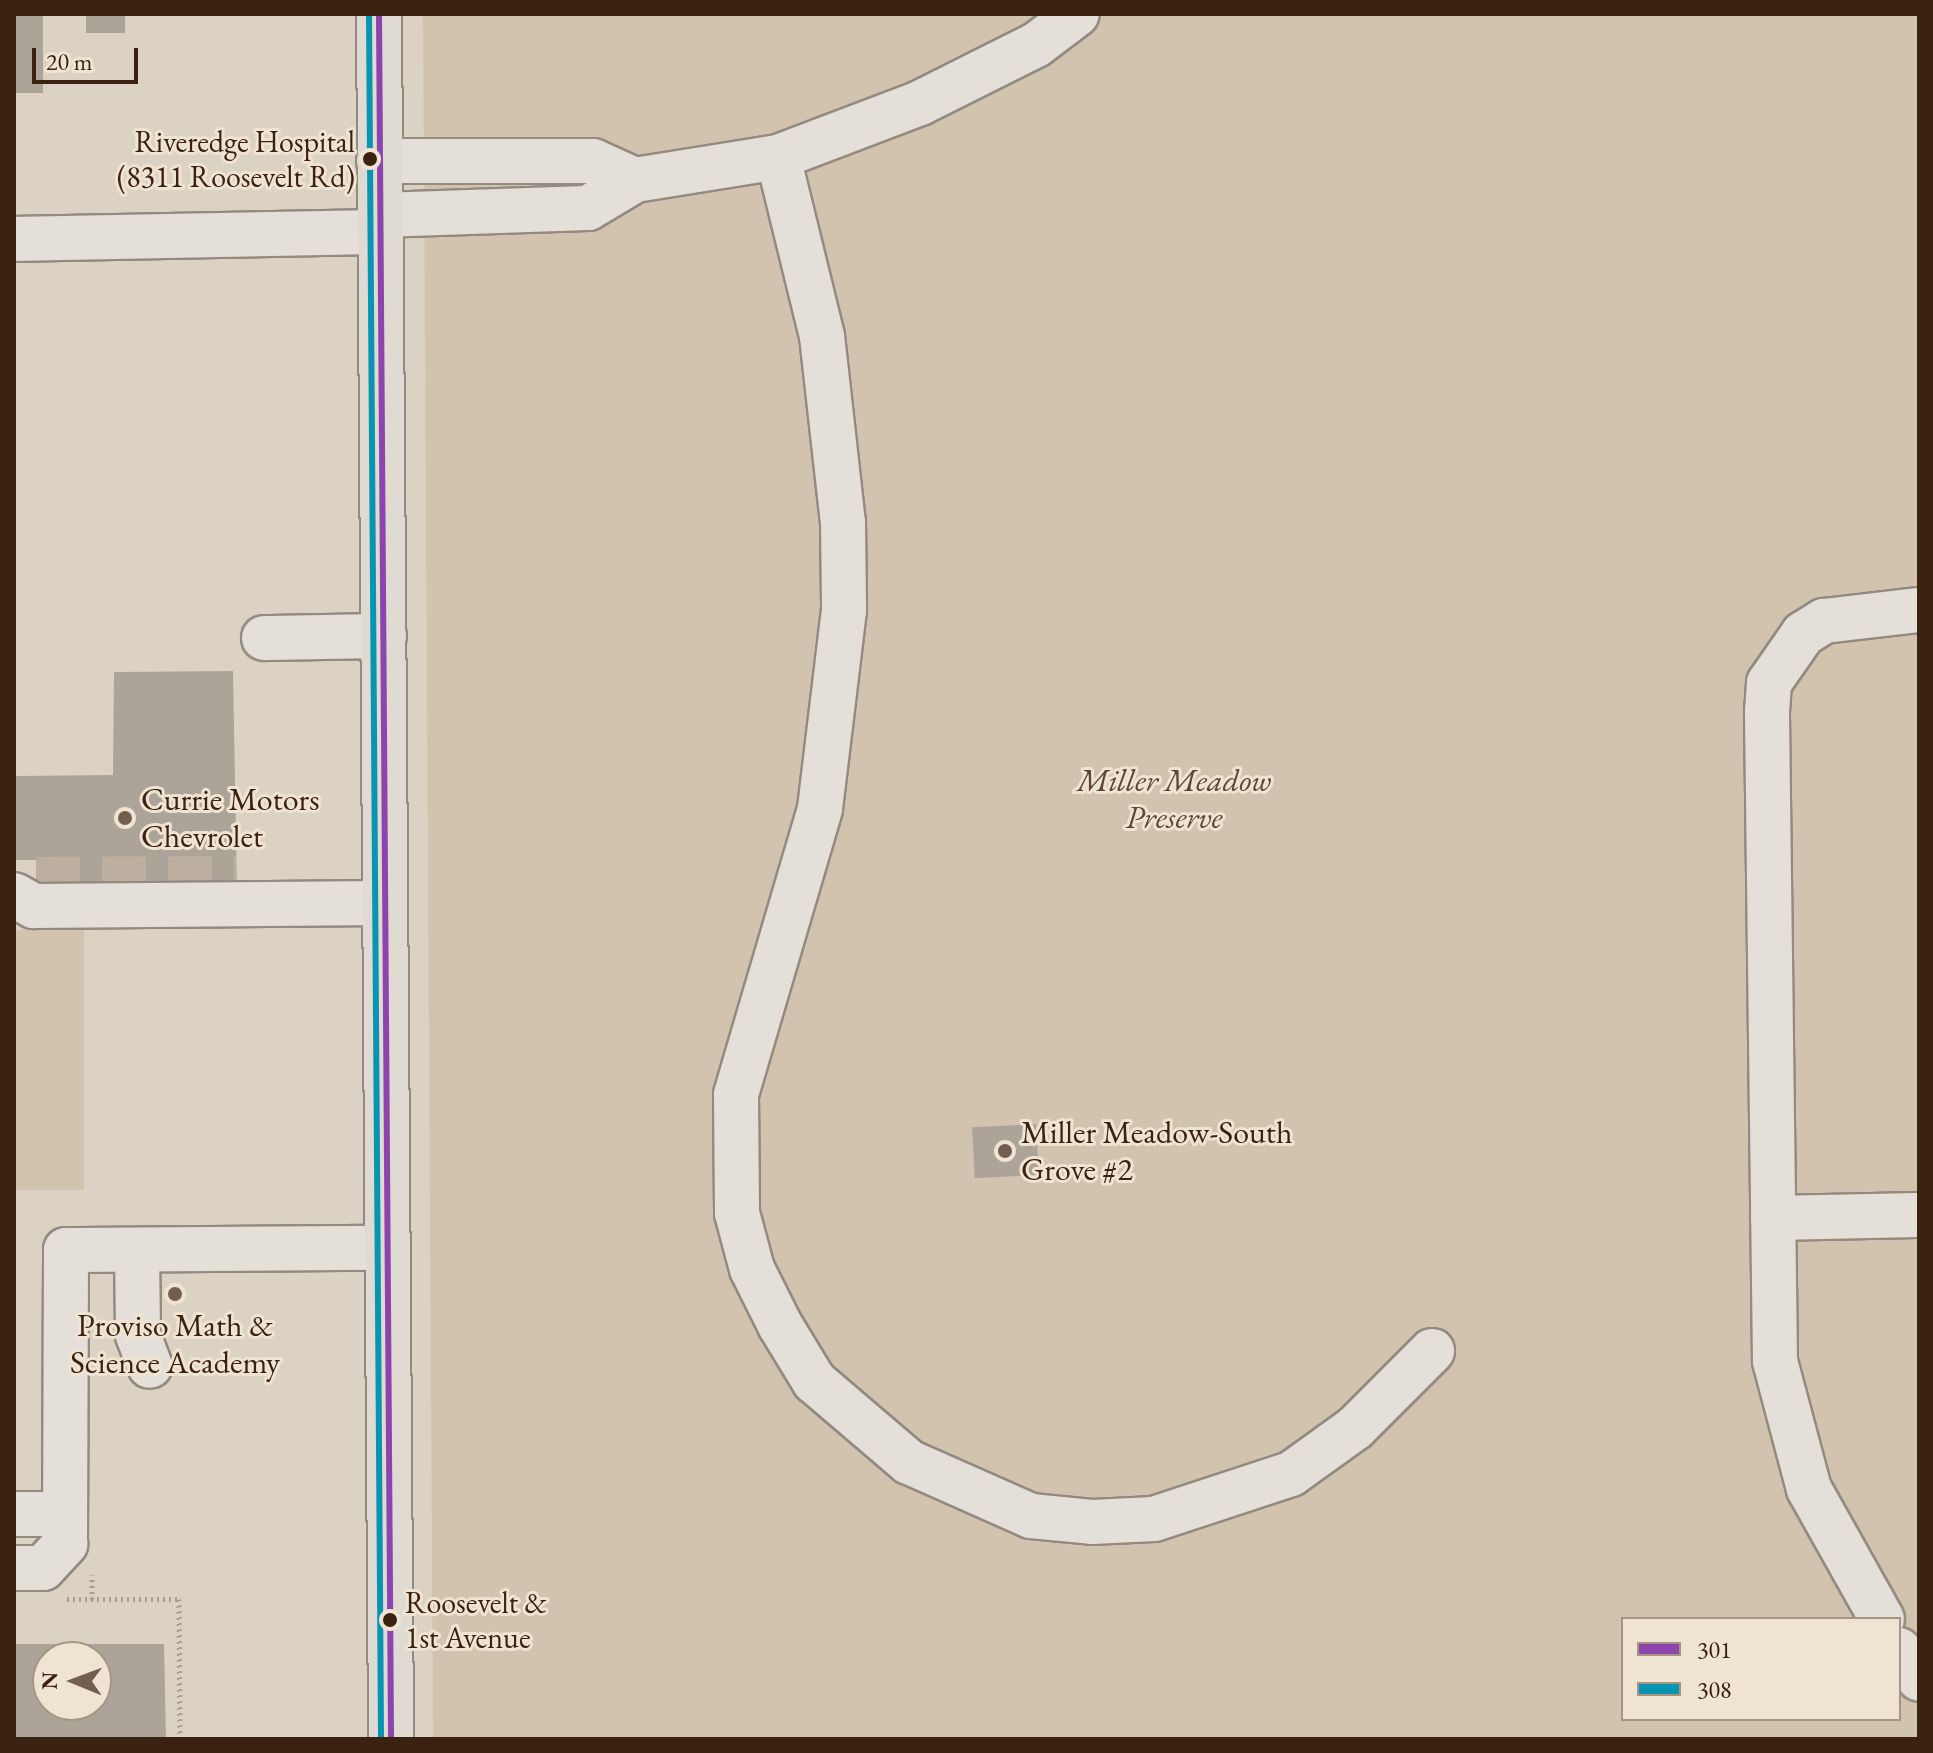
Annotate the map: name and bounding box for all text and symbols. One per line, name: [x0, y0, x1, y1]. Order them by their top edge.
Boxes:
scale bar: [36, 32, 142, 82]
text: 20 m: [46, 46, 93, 77]
place label: Riveredge Hospital (8311 Roosevelt Rd): [117, 124, 355, 194]
marker: Riveredge Hospital (8311 Roosevelt Rd): [362, 151, 378, 167]
park label: Miller Meadow Preserve: [1077, 762, 1271, 837]
place label: Currie Motors Chevrolet: [141, 781, 320, 856]
marker: Currie Motors Chevrolet: [116, 809, 134, 827]
place label: Miller Meadow-South Grove #2: [1021, 1114, 1292, 1189]
marker: Miller Meadow-South Grove #2: [996, 1142, 1014, 1160]
marker: Proviso Math & Science Academy: [166, 1285, 184, 1303]
place label: Proviso Math & Science Academy: [70, 1307, 280, 1382]
place label: Roosevelt & 1st Avenue: [405, 1585, 547, 1656]
marker: Roosevelt & 1st Avenue: [382, 1612, 398, 1628]
legend: [1621, 1617, 1901, 1721]
text: 301: [1697, 1634, 1732, 1665]
north arrow: [32, 1641, 112, 1721]
text: N: [35, 1671, 64, 1690]
text: 308: [1697, 1674, 1732, 1705]

